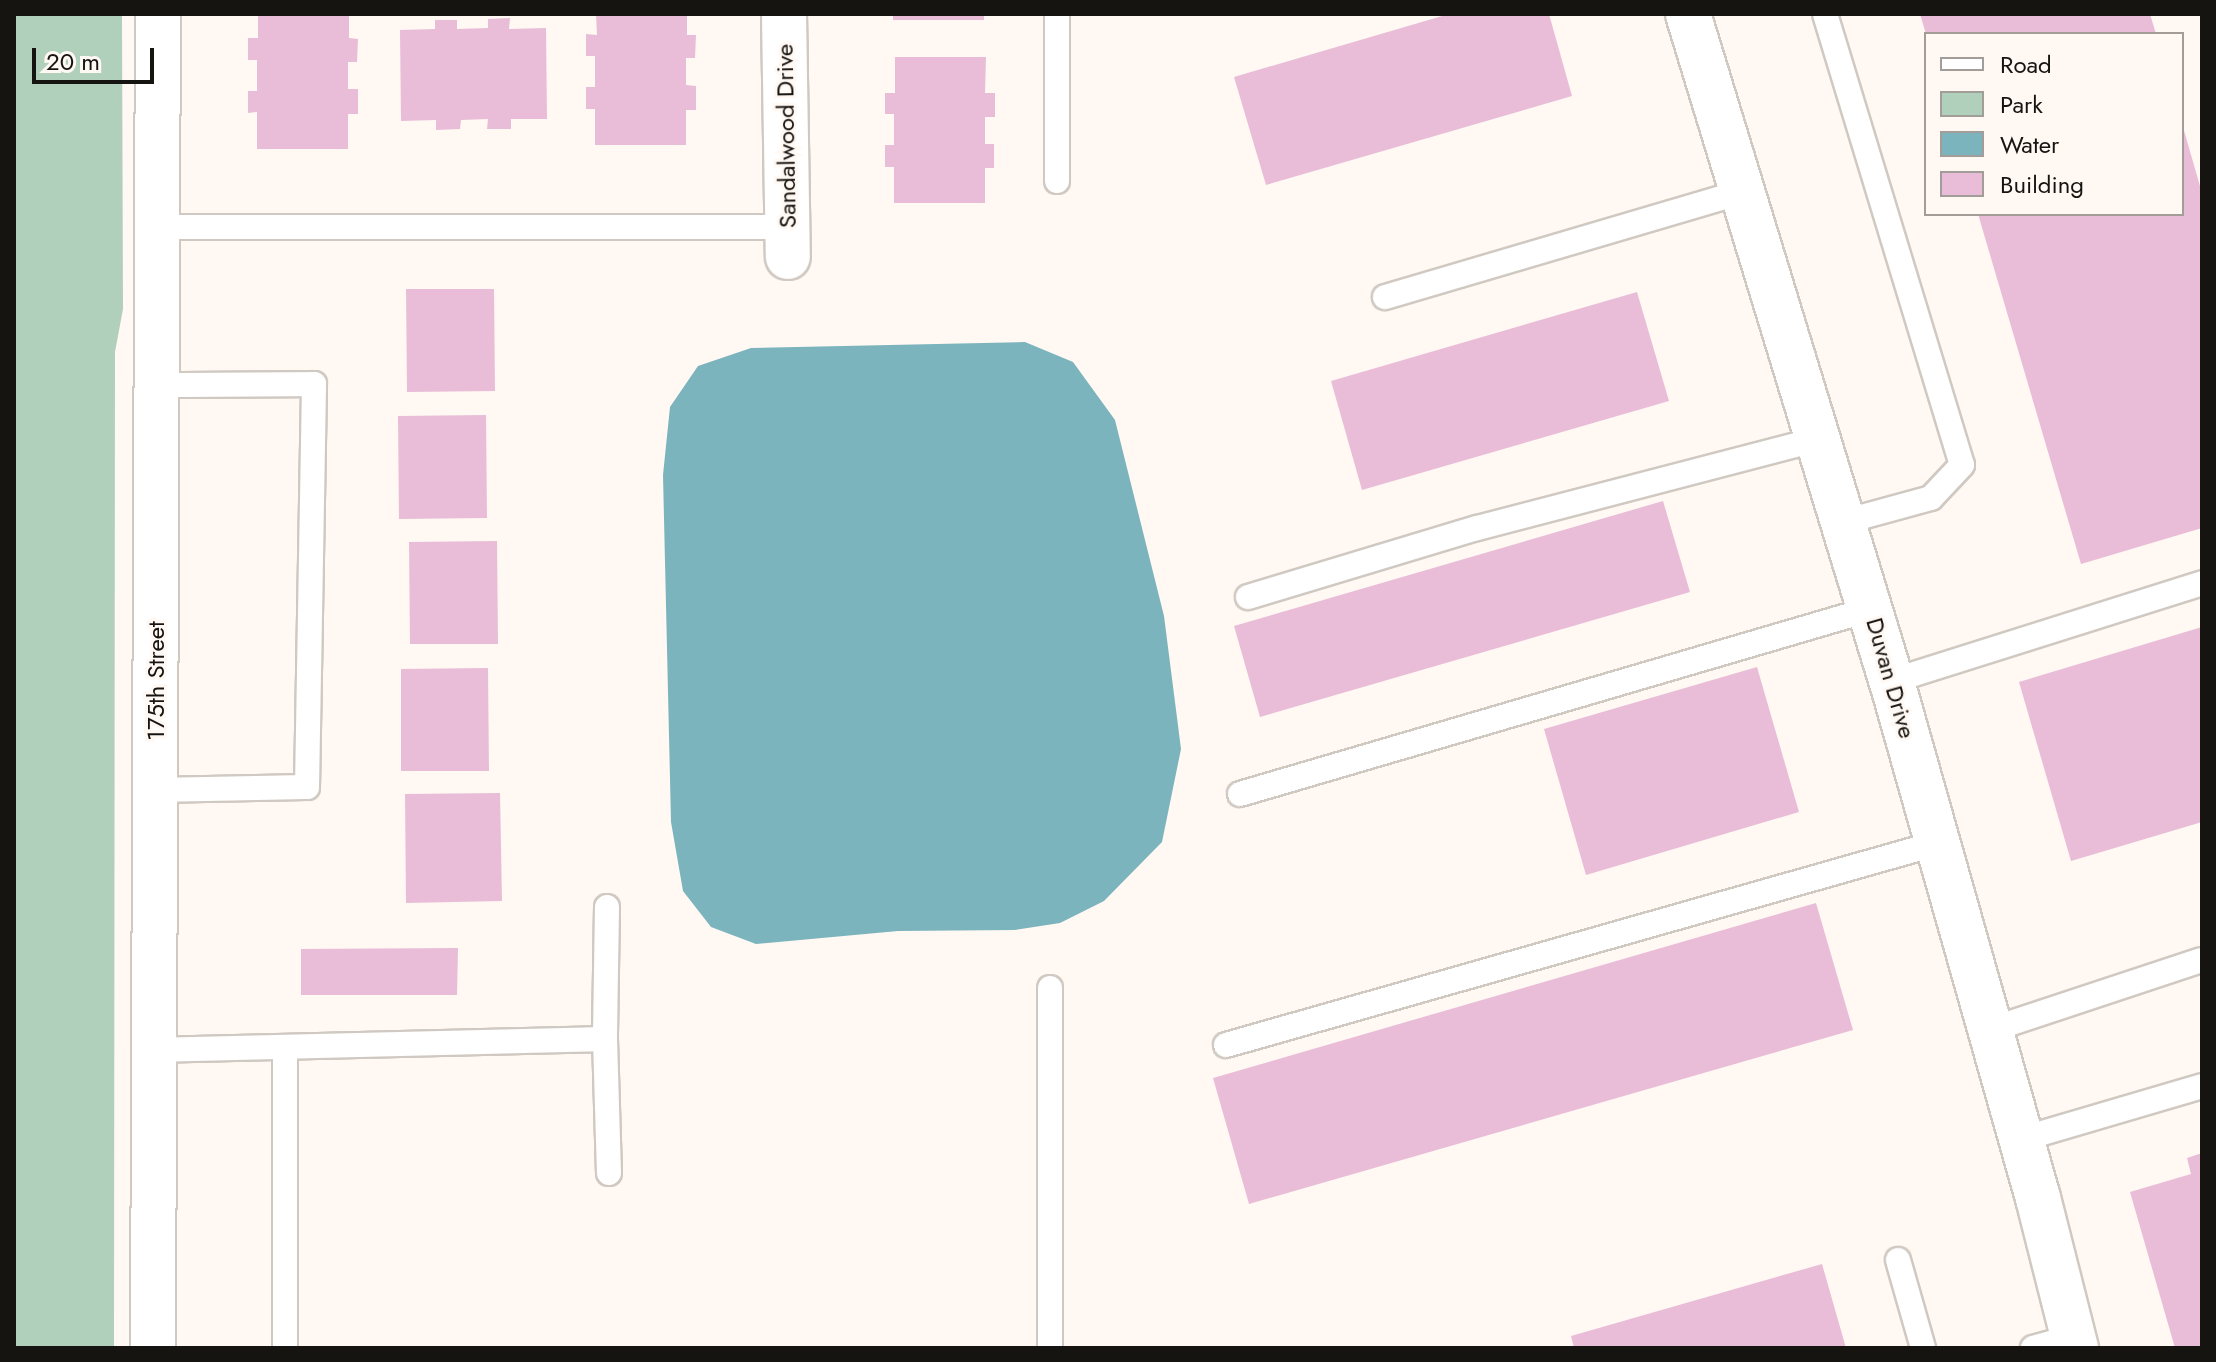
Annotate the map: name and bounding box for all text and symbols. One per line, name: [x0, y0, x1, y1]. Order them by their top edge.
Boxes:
scale bar: [36, 32, 158, 82]
legend: [1924, 32, 2184, 216]
text: 20 m: [46, 44, 100, 79]
street label: Sandalwood Drive: [770, 44, 802, 228]
text: Road: [2000, 47, 2052, 82]
text: Park: [2000, 87, 2043, 122]
text: Water: [2000, 127, 2059, 162]
text: Building: [2000, 167, 2084, 202]
street label: Duvan Drive: [1860, 614, 1922, 742]
street label: 175th Street: [142, 621, 170, 741]

